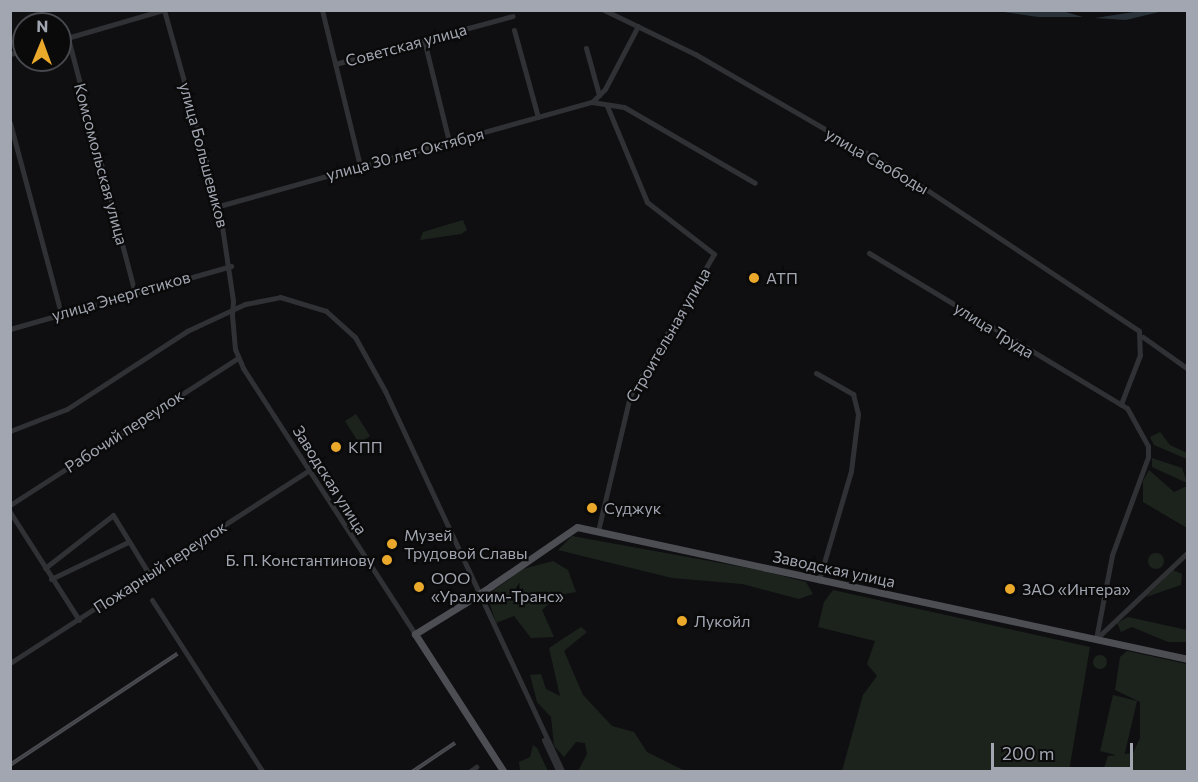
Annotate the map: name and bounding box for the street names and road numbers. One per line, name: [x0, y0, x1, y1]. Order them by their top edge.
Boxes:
street label: Советская улица: [343, 20, 469, 70]
street label: улица Большевиков: [175, 80, 233, 230]
street label: Комсомольская улица: [70, 81, 132, 247]
street label: улица 30 лет Октября: [324, 124, 486, 184]
street label: улица Свободы: [822, 124, 932, 198]
street label: Строительная улица: [622, 264, 714, 406]
street label: улица Энергетиков: [50, 267, 192, 325]
street label: улица Труда: [951, 298, 1037, 362]
street label: Рабочий переулок: [61, 385, 187, 477]
street label: Заводская улица: [289, 422, 371, 538]
street label: Пожарный переулок: [90, 517, 230, 617]
street label: Заводская улица: [771, 547, 897, 591]

